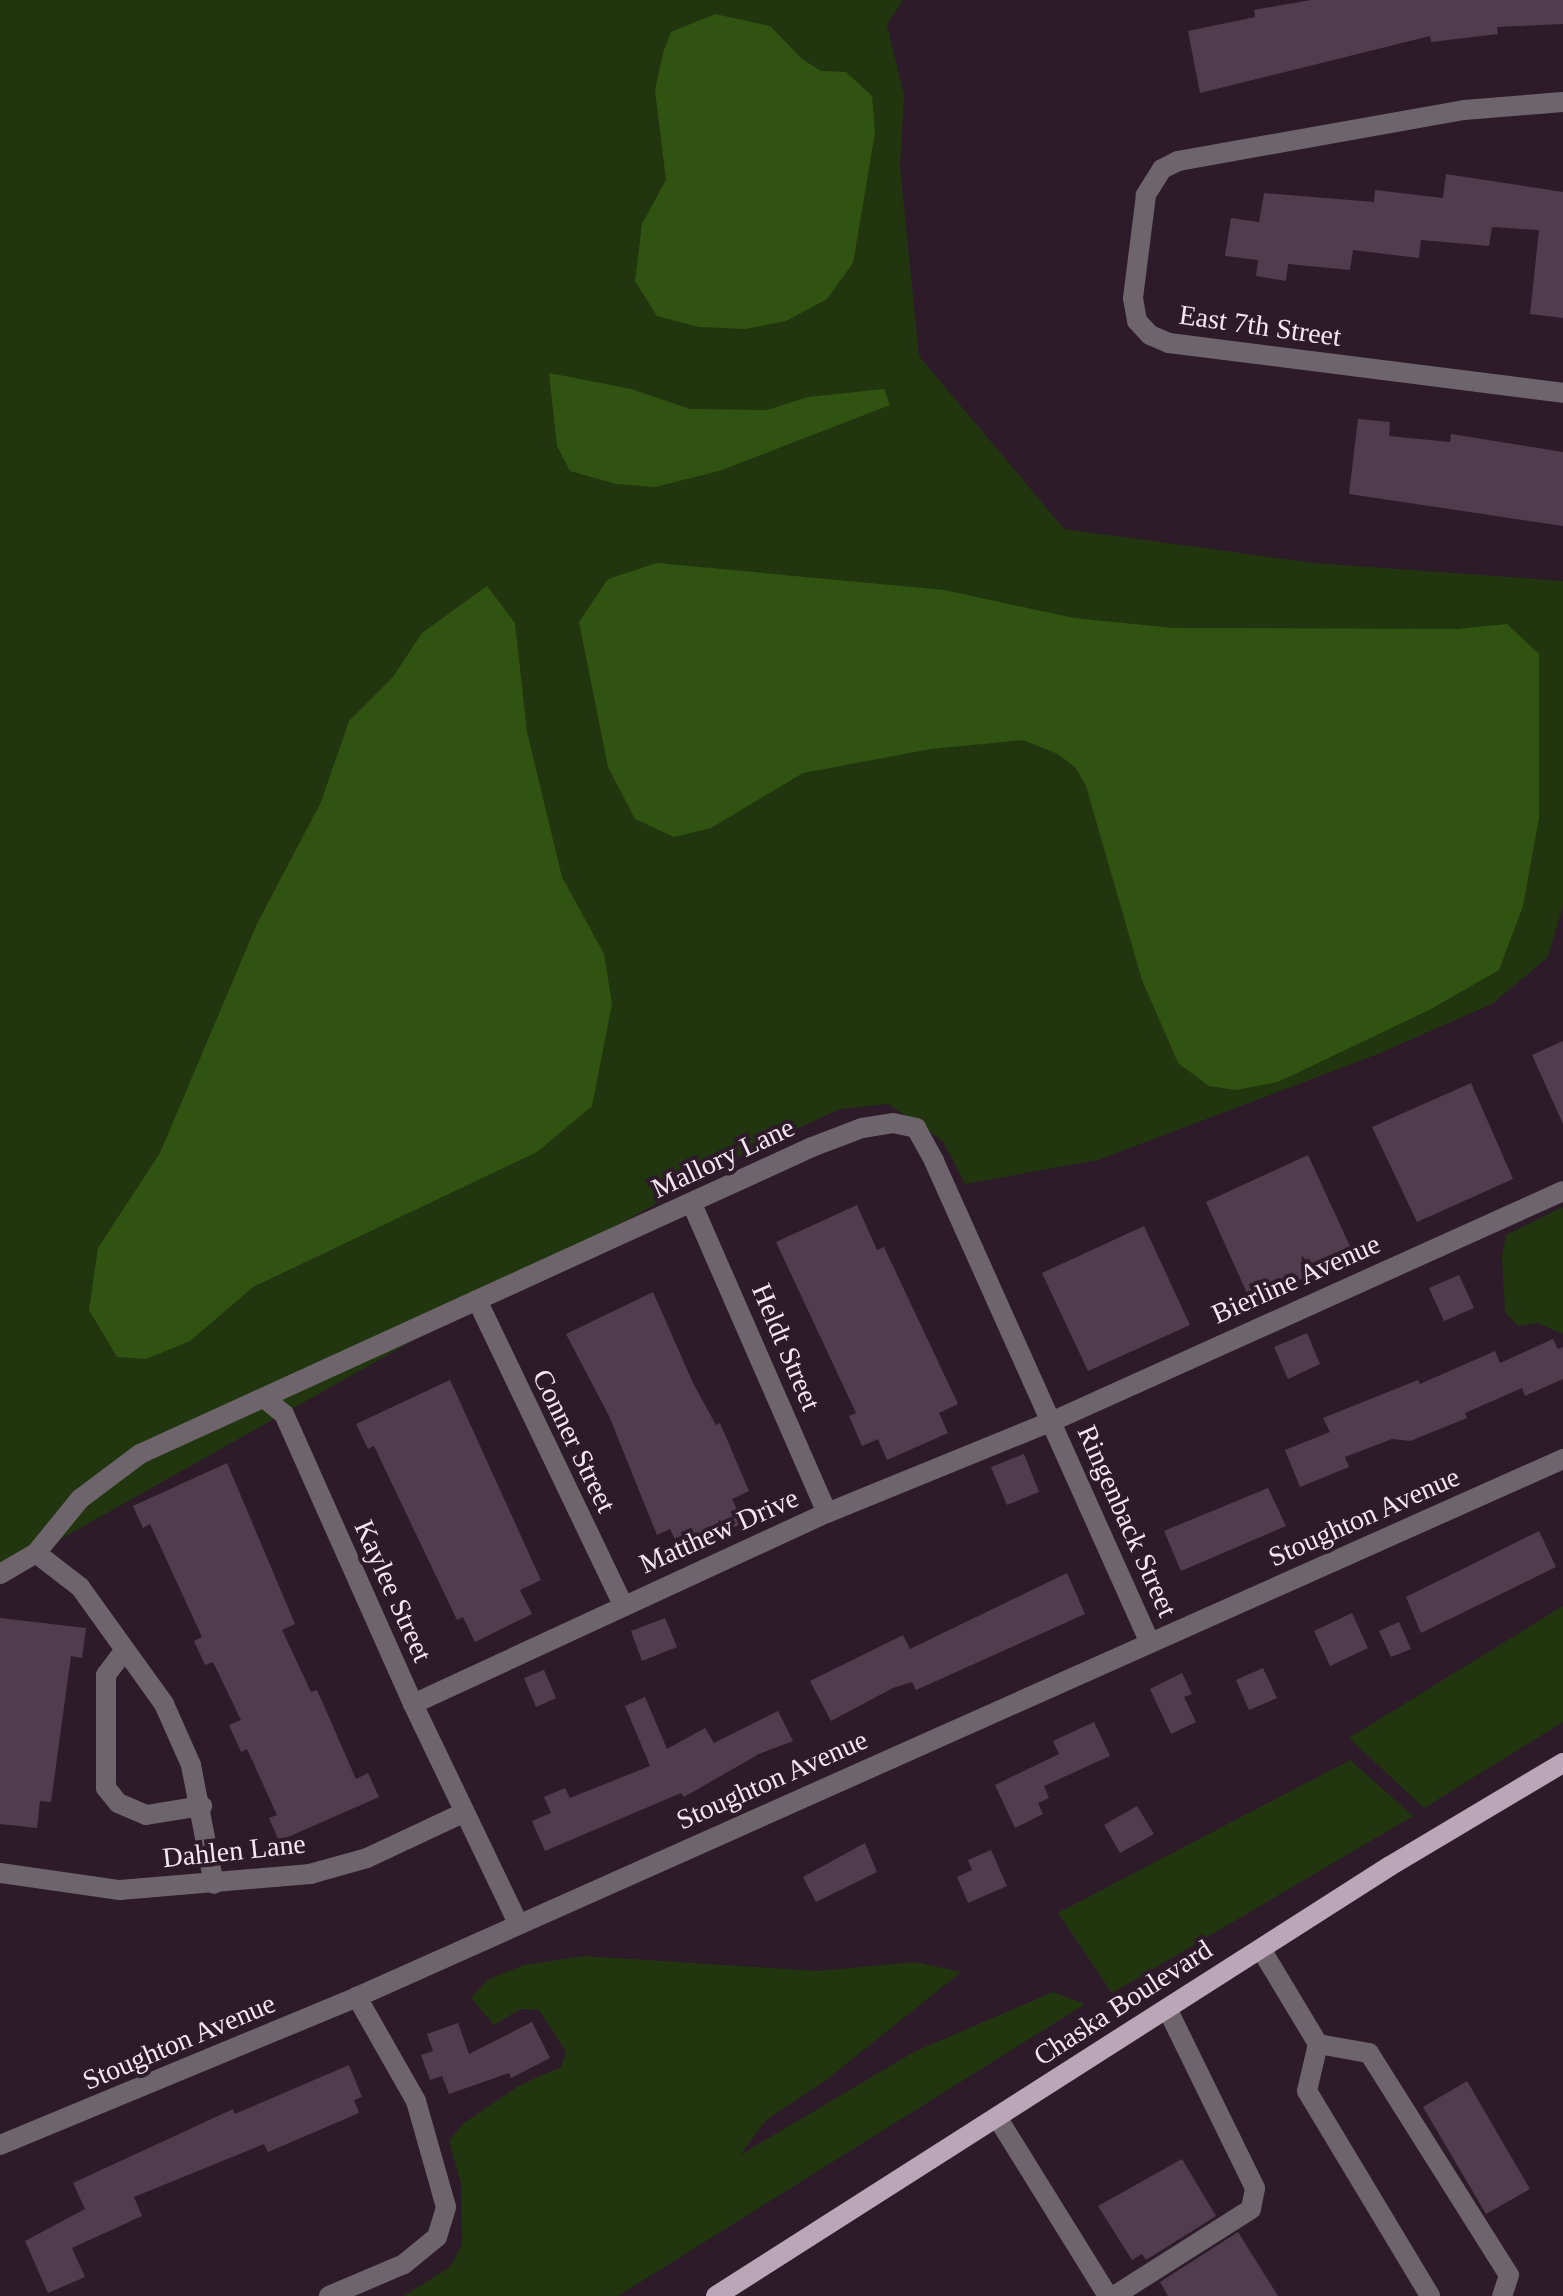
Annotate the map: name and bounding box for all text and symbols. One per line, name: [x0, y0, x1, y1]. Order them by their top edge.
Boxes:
street label: East 7th Street: [1177, 298, 1343, 354]
street label: Mallory Lane: [646, 1110, 800, 1206]
street label: Bierline Avenue: [1206, 1227, 1386, 1331]
street label: Heldt Street: [744, 1279, 828, 1415]
street label: Conner Street: [525, 1364, 623, 1518]
street label: Ringenback Street: [1070, 1420, 1184, 1622]
street label: Stoughton Avenue: [1263, 1460, 1465, 1574]
street label: Matthew Drive: [634, 1481, 804, 1581]
street label: Kaylee Street: [347, 1515, 439, 1667]
street label: Stoughton Avenue: [671, 1723, 873, 1837]
street label: Dahlen Lane: [161, 1827, 307, 1875]
street label: Chaska Boulevard: [1027, 1933, 1219, 2073]
street label: Stoughton Avenue: [77, 1986, 281, 2098]

